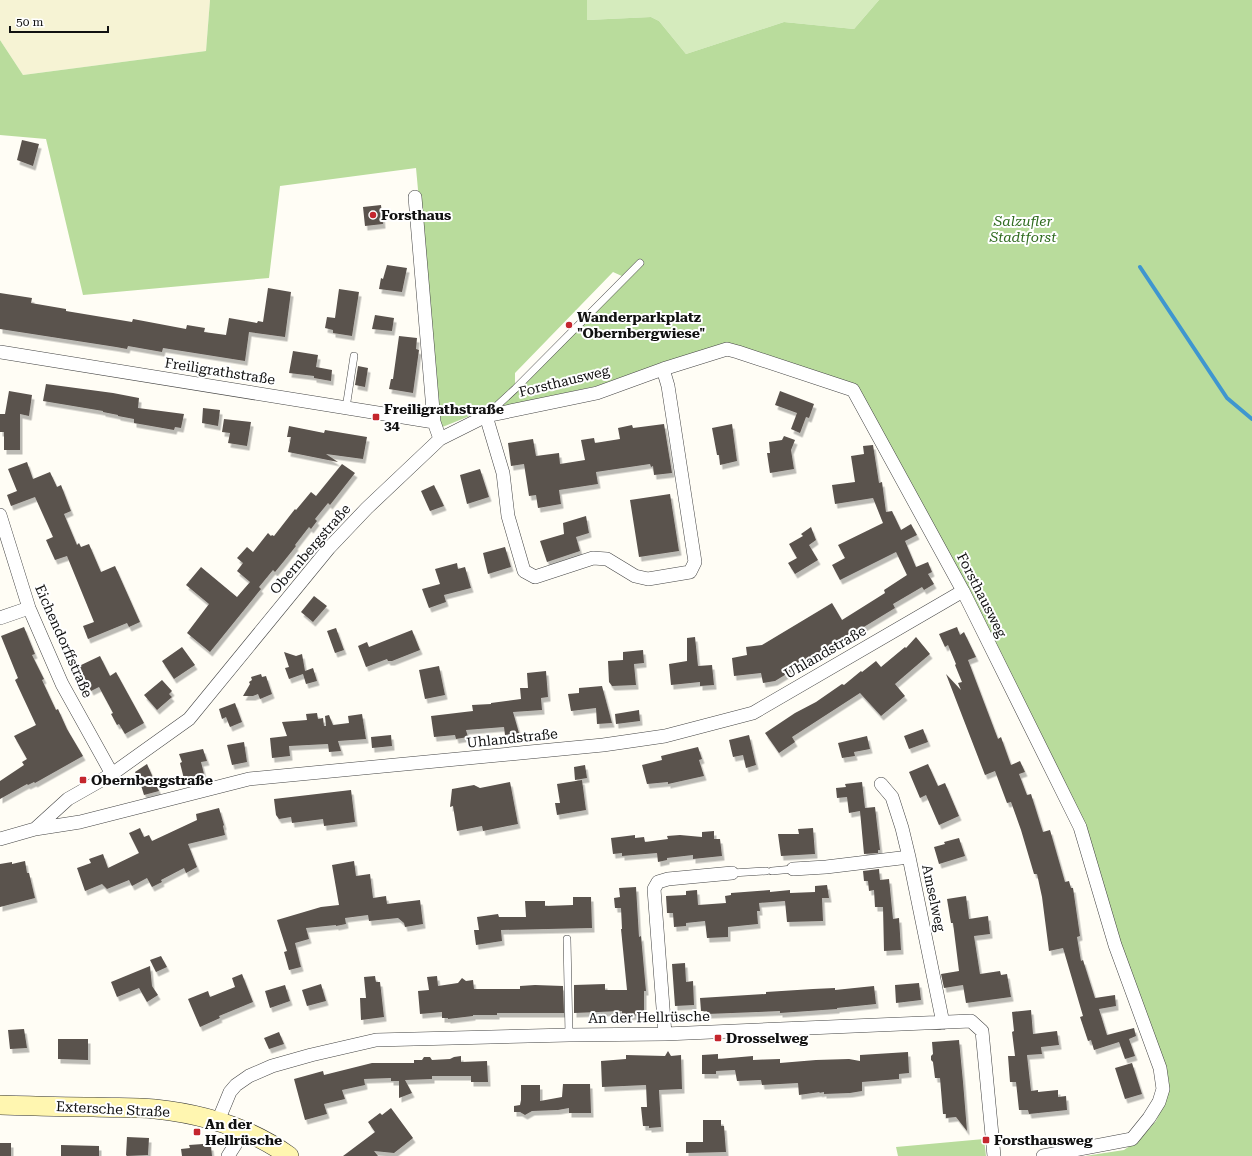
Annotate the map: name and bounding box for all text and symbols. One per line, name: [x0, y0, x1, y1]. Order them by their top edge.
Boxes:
scale bar: [10, 8, 108, 34]
text: 50 m: [16, 15, 43, 29]
place label: Forsthaus: [381, 207, 451, 223]
marker: Forsthaus: [368, 210, 378, 220]
park label: Salzufler Stadtforst: [989, 213, 1057, 245]
place label: Wanderparkplatz "Obernbergwiese": [577, 309, 705, 341]
marker: Wanderparkplatz "Obernbergwiese": [564, 320, 574, 330]
street label: Freiligrathstraße: [164, 354, 277, 388]
street label: Forsthausweg: [517, 362, 611, 400]
place label: Freiligrathstraße 34: [384, 401, 504, 433]
marker: Freiligrathstraße 34: [371, 412, 381, 422]
street label: Obernbergstraße: [267, 500, 354, 597]
street label: Forsthausweg: [954, 550, 1010, 640]
street label: Eichendorffstraße: [32, 582, 96, 700]
street label: Uhlandstraße: [781, 622, 869, 682]
street label: Uhlandstraße: [466, 725, 559, 751]
place label: Obernbergstraße: [91, 772, 213, 788]
marker: Obernbergstraße: [78, 775, 88, 785]
street label: Amselweg: [919, 863, 949, 933]
street label: An der Hellrüsche: [588, 1008, 710, 1026]
place label: Drosselweg: [726, 1030, 809, 1046]
marker: Drosselweg: [713, 1033, 723, 1043]
street label: Extersche Straße: [56, 1098, 171, 1120]
place label: An der Hellrüsche: [205, 1116, 282, 1148]
marker: An der Hellrüsche: [192, 1127, 202, 1137]
place label: Forsthausweg: [994, 1132, 1093, 1148]
marker: Forsthausweg: [981, 1135, 991, 1145]

